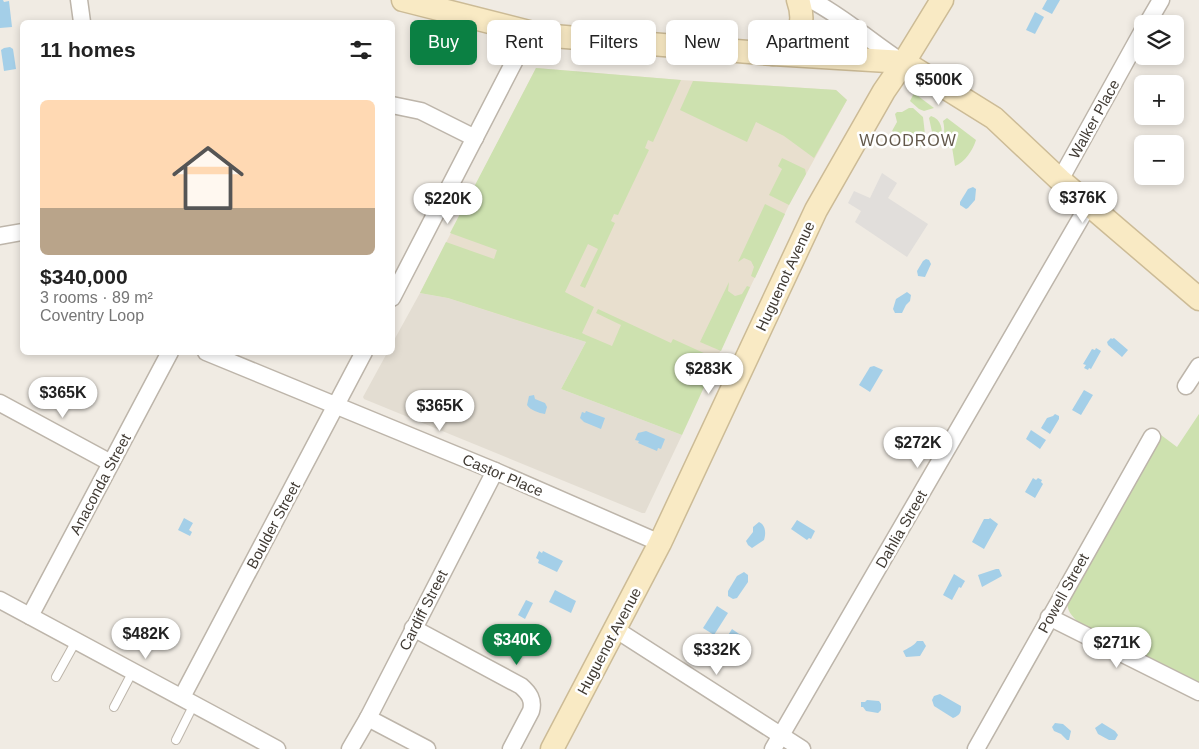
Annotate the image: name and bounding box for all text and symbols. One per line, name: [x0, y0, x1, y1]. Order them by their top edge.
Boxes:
map controls: [1134, 15, 1184, 185]
button: layers: [1134, 15, 1184, 65]
chip: Buy: [410, 20, 477, 65]
chip: Rent: [487, 20, 561, 65]
chip: Filters: [571, 20, 656, 65]
chip: New: [666, 20, 738, 65]
chip: Apartment: [748, 20, 867, 65]
icon: filters: [347, 36, 375, 64]
text: 11 homes: [40, 38, 136, 61]
pin: $500K: [904, 64, 974, 106]
text: $500K: [915, 71, 963, 88]
button: +: [1134, 75, 1184, 125]
street label: Walker Place: [1065, 76, 1123, 162]
district label: WOODROW: [859, 132, 957, 149]
icon: home: [163, 133, 253, 223]
button: −: [1134, 135, 1184, 185]
pin: $220K: [413, 182, 483, 225]
pin: $376K: [1048, 182, 1118, 224]
text: $376K: [1059, 189, 1107, 206]
text: $220K: [424, 190, 472, 207]
street label: Huguenot Avenue: [752, 218, 818, 334]
text: $340,000: [40, 265, 128, 288]
text: 3 rooms · 89 m²: [40, 289, 153, 306]
text: Coventry Loop: [40, 307, 144, 324]
pin: $283K: [674, 352, 744, 395]
text: $283K: [685, 360, 733, 377]
pin: $365K: [28, 376, 98, 419]
text: $365K: [39, 384, 87, 401]
pin: $365K: [405, 390, 475, 432]
text: $365K: [416, 397, 464, 414]
pin: $272K: [883, 426, 953, 469]
street label: Anaconda Street: [66, 430, 134, 537]
text: $272K: [894, 434, 942, 451]
street label: Castor Place: [460, 450, 546, 500]
street label: Boulder Street: [243, 478, 303, 571]
street label: Dahlia Street: [872, 486, 930, 571]
street label: Powell Street: [1034, 550, 1092, 636]
street label: Cardiff Street: [395, 566, 451, 653]
street label: Huguenot Avenue: [574, 584, 644, 698]
pin: $482K: [111, 618, 181, 660]
pin: $340K: [482, 624, 552, 666]
text: $482K: [122, 625, 170, 642]
pin: $271K: [1082, 626, 1152, 669]
text: $340K: [493, 631, 541, 648]
pin: $332K: [682, 634, 752, 676]
text: $271K: [1093, 634, 1141, 651]
text: $332K: [693, 641, 741, 658]

